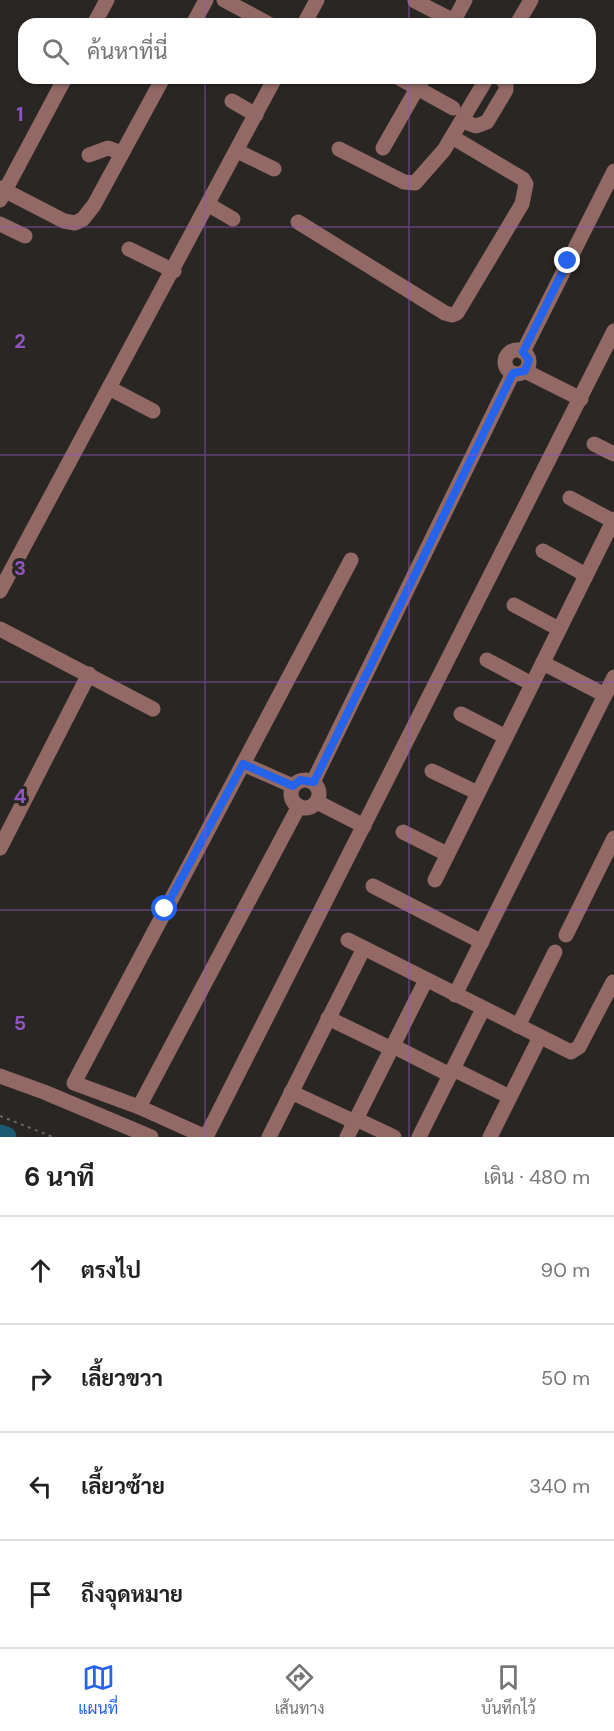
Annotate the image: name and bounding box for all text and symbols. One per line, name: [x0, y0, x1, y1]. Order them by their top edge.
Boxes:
search box: [18, 18, 596, 84]
icon: search: [39, 35, 72, 68]
text: ค้นหาที่นี่: [87, 37, 167, 66]
text: 1: [16, 101, 24, 127]
route end: [554, 247, 580, 273]
text: 2: [14, 328, 26, 354]
text: 3: [14, 555, 26, 581]
text: 4: [14, 783, 27, 809]
route start: [151, 895, 177, 921]
text: 5: [14, 1010, 26, 1036]
text: 6 นาที: [24, 1160, 94, 1194]
text: เดิน · 480 m: [484, 1164, 590, 1190]
icon: ahead: [24, 1254, 57, 1287]
text: ตรงไป: [81, 1256, 141, 1285]
text: 90 m: [541, 1257, 590, 1283]
icon: right: [24, 1362, 57, 1395]
text: เลี้ยวขวา: [81, 1364, 163, 1393]
text: 50 m: [541, 1365, 590, 1391]
icon: left: [24, 1470, 57, 1503]
text: เลี้ยวซ้าย: [81, 1472, 165, 1501]
text: 340 m: [529, 1473, 590, 1499]
icon: arrive: [24, 1578, 57, 1611]
text: ถึงจุดหมาย: [81, 1580, 183, 1609]
tab: แผนที่: [78, 1661, 118, 1719]
tab: เส้นทาง: [275, 1661, 325, 1719]
tab: บันทึกไว้: [481, 1661, 536, 1719]

